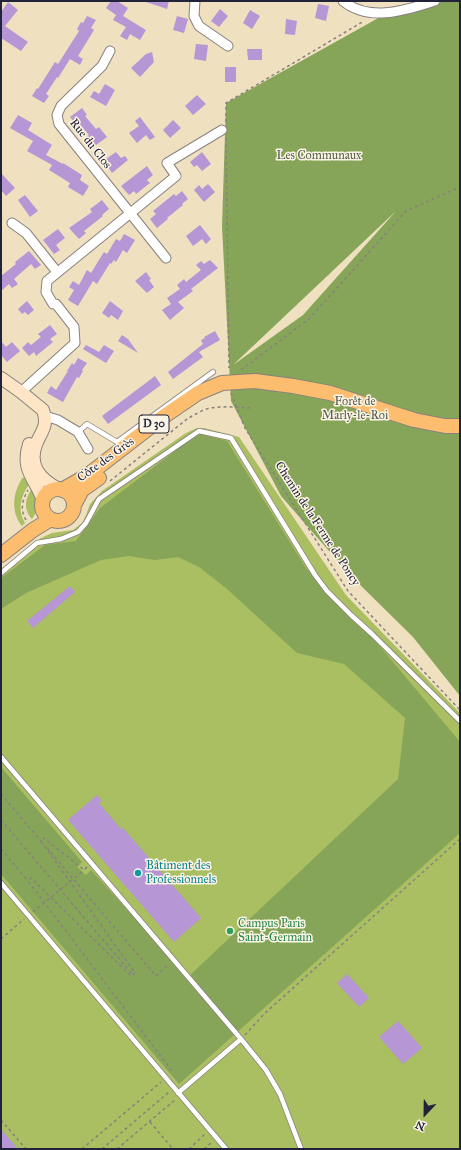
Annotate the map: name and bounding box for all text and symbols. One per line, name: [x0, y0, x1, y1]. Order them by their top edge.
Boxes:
street label: Rue du Clos: [66, 116, 114, 172]
park label: Les Communaux: [277, 149, 361, 163]
park label: Forêt de Marly-le-Roi: [322, 395, 388, 423]
road number: D 30: [139, 415, 169, 433]
street label: Côte des Grès: [75, 435, 137, 485]
street label: Chemin de la Ferme de Poncy: [271, 459, 363, 589]
place label: Bâtiment des Professionnels: [146, 859, 216, 887]
marker: Bâtiment des Professionnels: [133, 868, 143, 878]
place label: Campus Paris Saint-Germain: [238, 917, 312, 945]
marker: Campus Paris Saint-Germain: [225, 926, 235, 936]
north arrow: [405, 1094, 445, 1134]
text: N: [414, 1118, 427, 1133]

